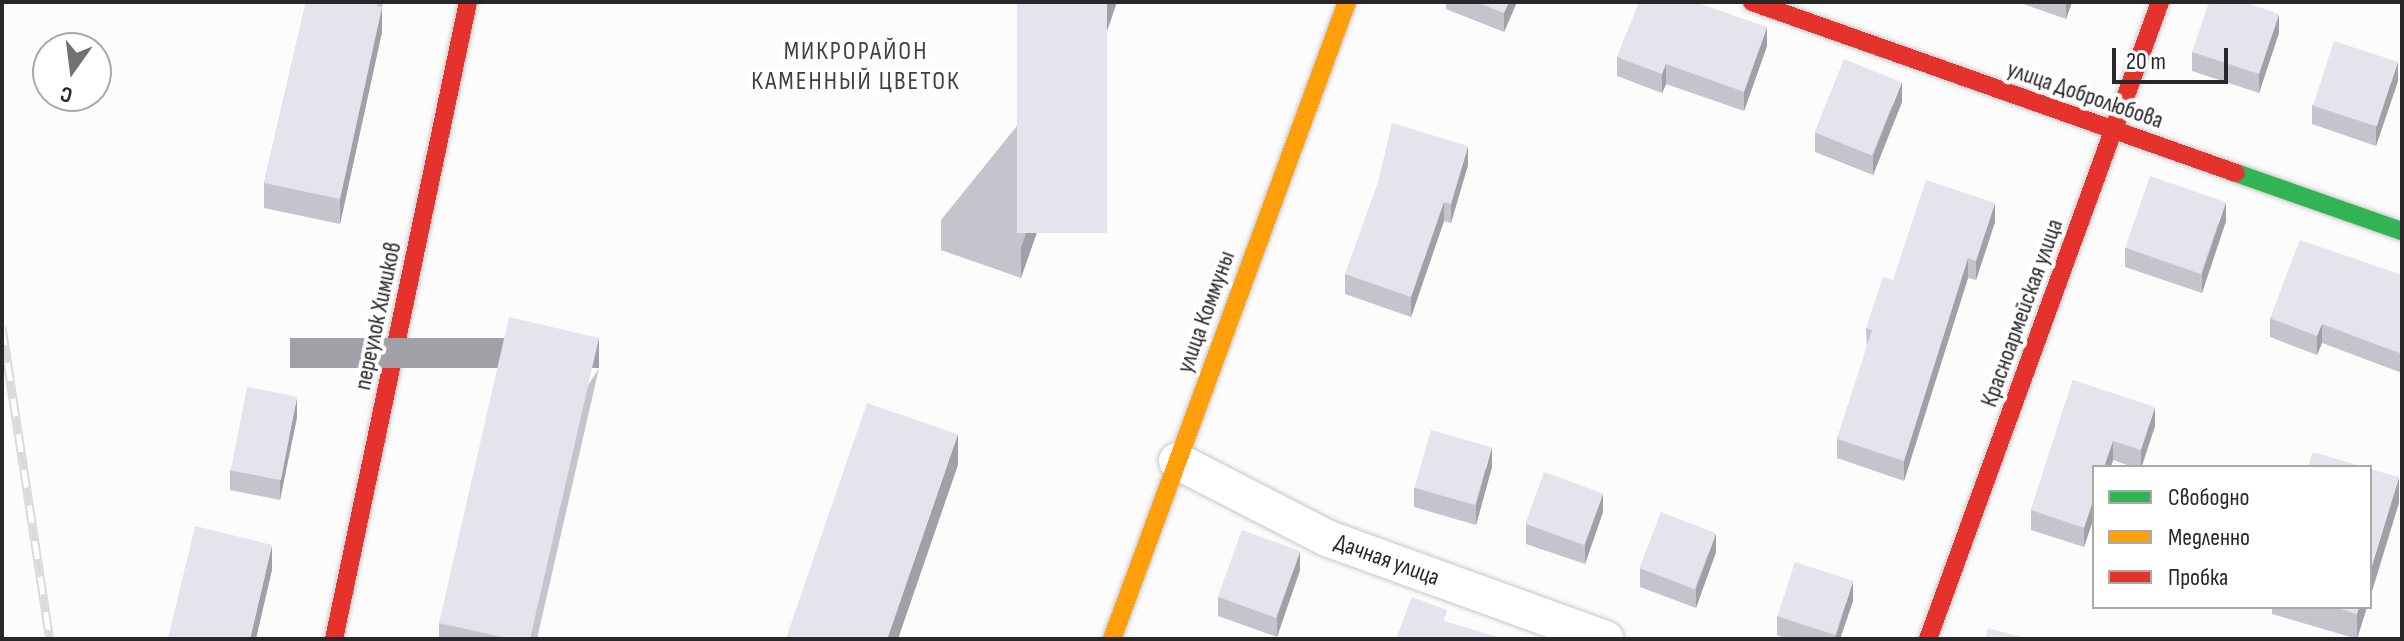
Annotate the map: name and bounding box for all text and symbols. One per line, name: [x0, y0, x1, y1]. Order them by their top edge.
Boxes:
north arrow: [32, 32, 112, 112]
scale bar: [2116, 32, 2232, 82]
district label: МИКРОРАЙОН КАМЕННЫЙ ЦВЕТОК: [751, 36, 961, 98]
text: 20 m: [2126, 47, 2166, 76]
street label: улица Добролюбова: [2003, 55, 2167, 135]
text: С: [58, 79, 75, 108]
street label: Красноармейская улица: [1975, 215, 2069, 411]
street label: переулок Химиков: [348, 239, 408, 393]
street label: улица Коммуны: [1171, 247, 1241, 377]
legend: [2092, 465, 2372, 609]
text: Свободно: [2168, 483, 2249, 512]
text: Медленно: [2168, 523, 2250, 552]
street label: Дачная улица: [1331, 528, 1443, 592]
text: Пробка: [2168, 563, 2228, 592]

